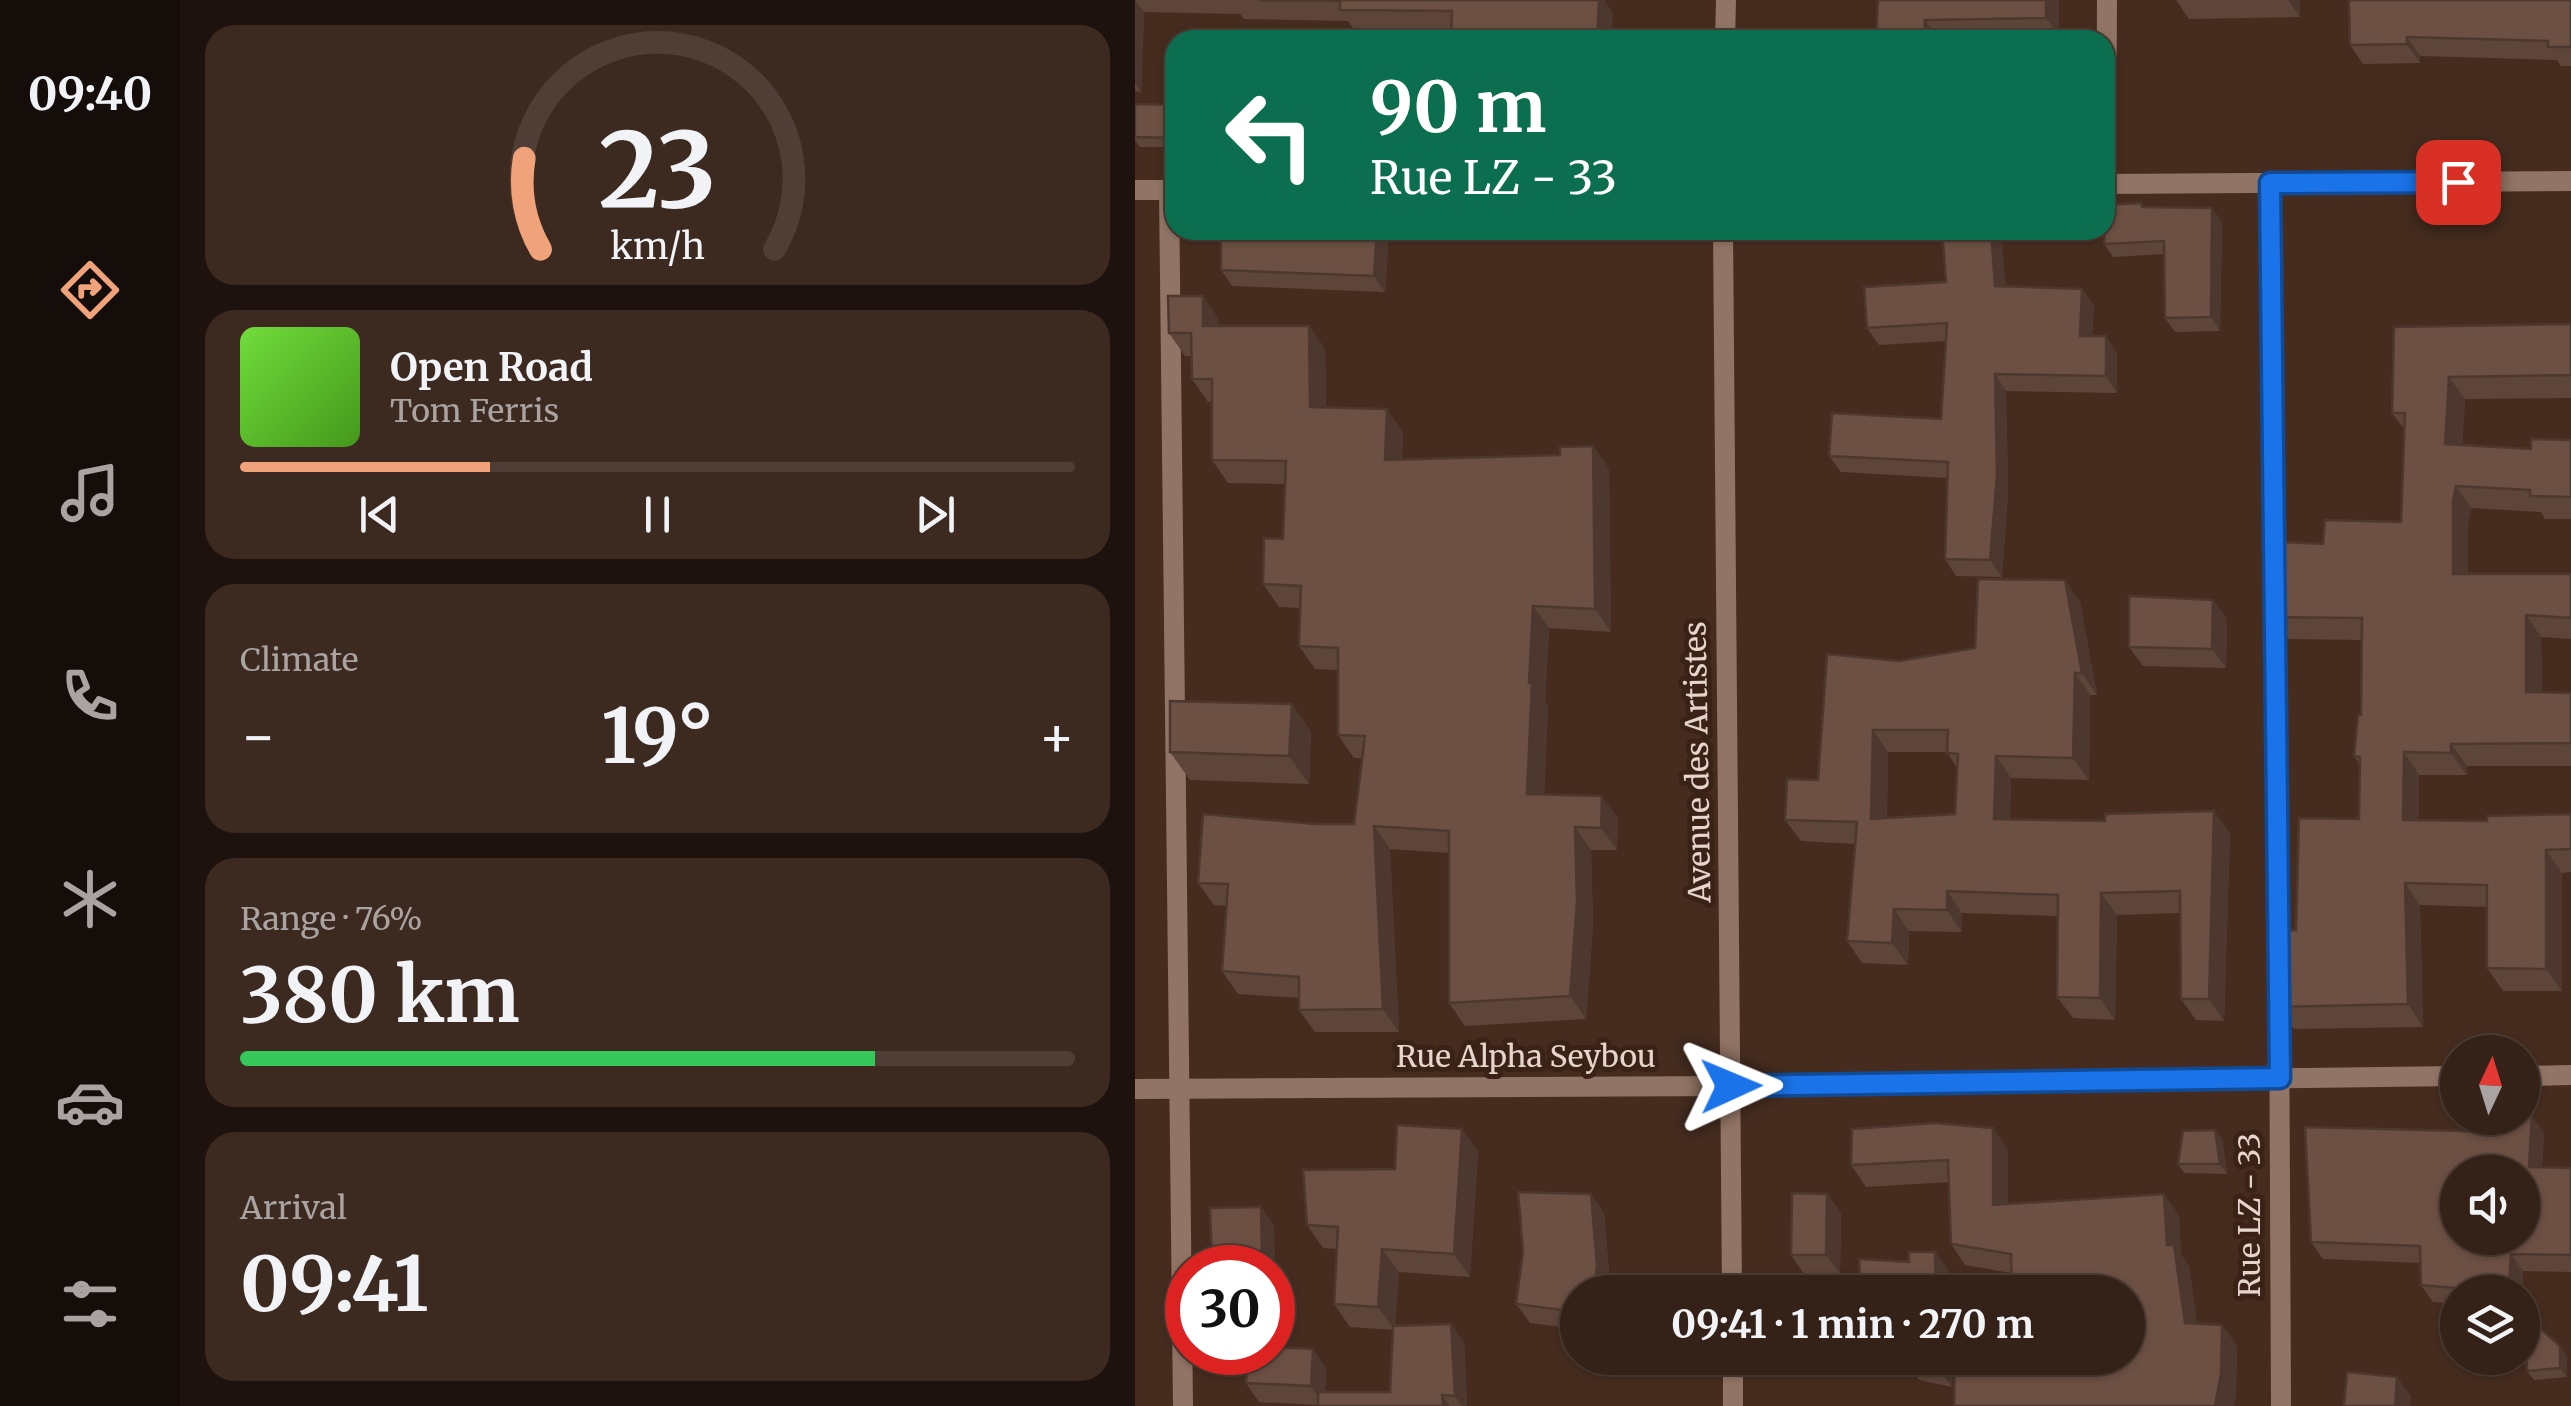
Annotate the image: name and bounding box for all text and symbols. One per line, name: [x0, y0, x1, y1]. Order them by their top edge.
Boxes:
text: 90 m: [1370, 63, 1547, 151]
text: 09:40: [28, 66, 152, 122]
icon: left: [1205, 70, 1335, 200]
text: 23: [598, 105, 717, 235]
pin: [2416, 140, 2501, 225]
text: Rue LZ - 33: [1370, 150, 1617, 206]
icon: arrive: [2431, 155, 2486, 210]
text: km/h: [610, 224, 705, 269]
icon: directions: [55, 255, 125, 325]
text: Open Road: [390, 344, 593, 391]
text: Tom Ferris: [390, 391, 559, 431]
icon: music: [55, 458, 125, 528]
icon: previous: [352, 487, 407, 542]
icon: pause: [630, 487, 685, 542]
icon: next: [908, 487, 963, 542]
street label: Avenue des Artistes: [1676, 621, 1718, 904]
text: Climate: [240, 640, 358, 680]
icon: phone: [55, 661, 125, 731]
text: 19°: [601, 689, 714, 783]
text: −: [240, 702, 277, 771]
text: +: [1038, 702, 1075, 771]
icon: climate: [55, 864, 125, 934]
text: Range · 76%: [240, 899, 422, 939]
text: 380 km: [240, 948, 520, 1042]
position arrow: [1679, 1034, 1783, 1138]
north arrow: [2440, 1035, 2540, 1135]
map controls: [2440, 1035, 2540, 1375]
street label: Rue Alpha Seybou: [1396, 1037, 1656, 1075]
icon: car: [55, 1067, 125, 1137]
street label: Rue LZ - 33: [2230, 1133, 2268, 1297]
button: sound: [2440, 1155, 2540, 1255]
text: Arrival: [240, 1188, 347, 1228]
text: 09:41: [240, 1237, 429, 1331]
speed limit sign: 30: [1165, 1245, 1295, 1375]
icon: filters: [55, 1269, 125, 1339]
button: layers: [2440, 1275, 2540, 1375]
text: 09:41 · 1 min · 270 m: [1671, 1301, 2034, 1348]

